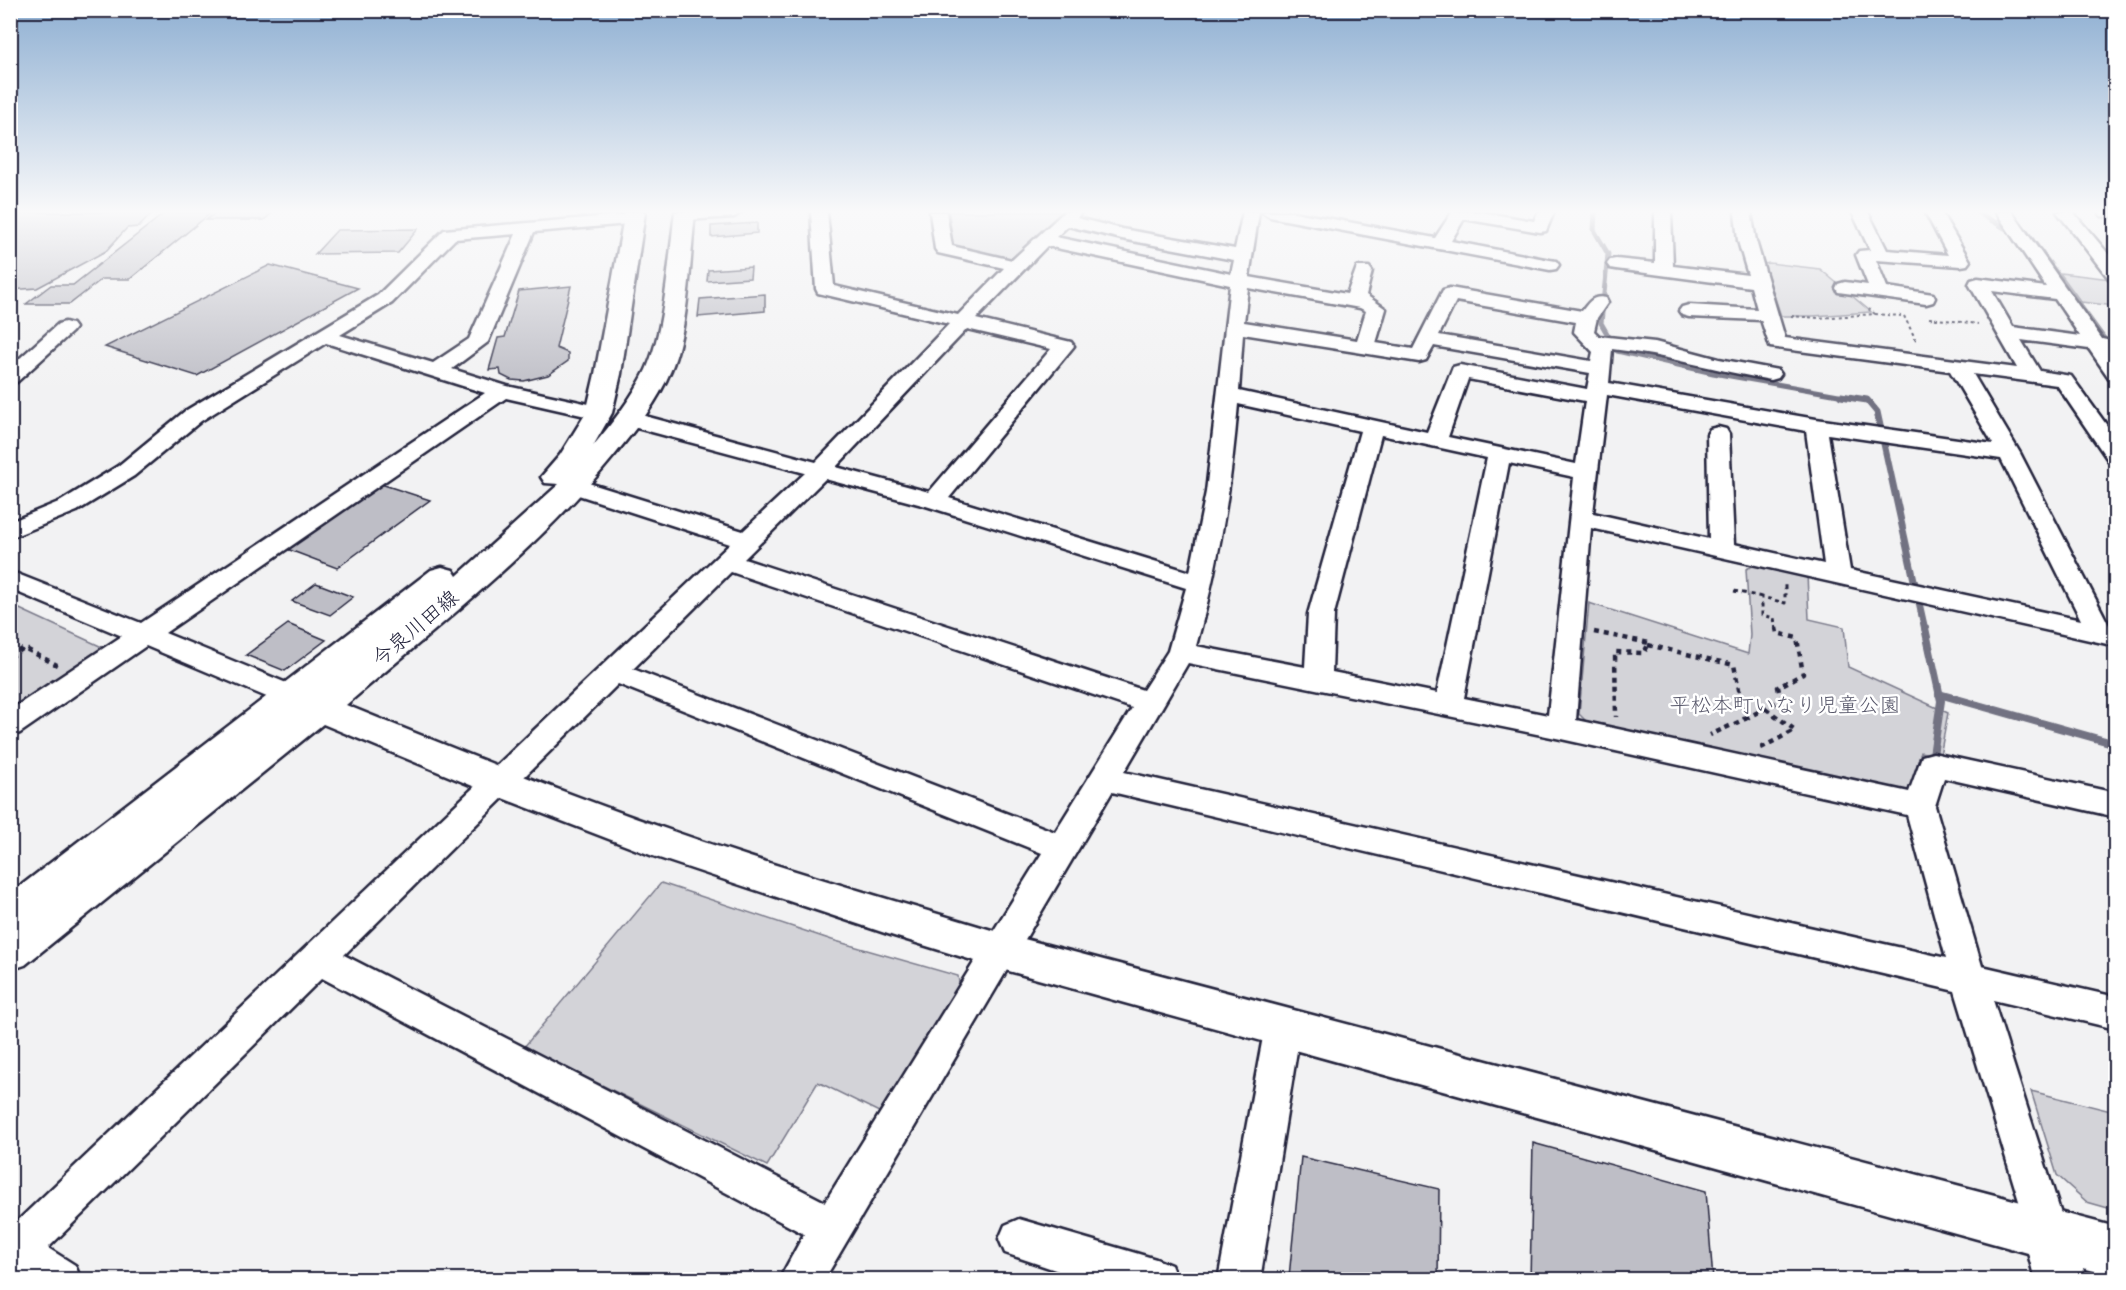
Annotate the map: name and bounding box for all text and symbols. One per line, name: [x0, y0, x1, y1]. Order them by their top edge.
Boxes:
street label: 今泉川田線: [368, 587, 466, 674]
park label: 平松本町いなり児童公園: [1670, 694, 1901, 721]

